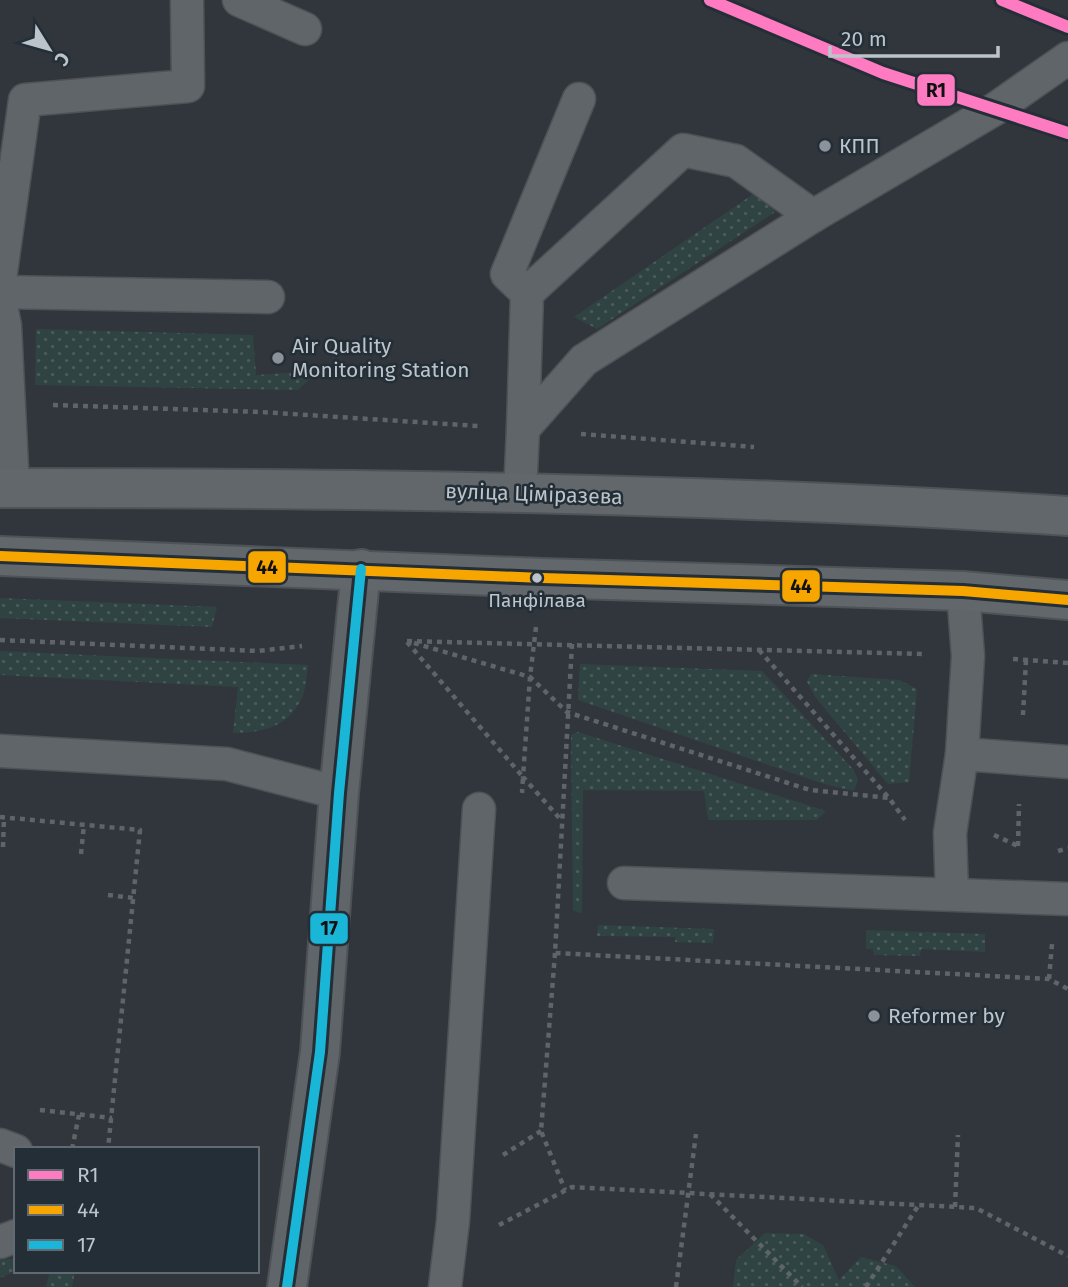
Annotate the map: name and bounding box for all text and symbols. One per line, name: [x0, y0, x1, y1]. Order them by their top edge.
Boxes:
north arrow: [14, 14, 84, 84]
scale bar: [830, 14, 998, 58]
text: 20 m: [841, 26, 887, 52]
text: С: [50, 48, 75, 70]
line badge: R1: [916, 73, 956, 107]
text: R1: [926, 79, 946, 102]
place label: КПП: [839, 133, 880, 159]
marker: КПП: [817, 138, 833, 154]
place label: Air Quality Monitoring Station: [292, 333, 470, 383]
marker: Air Quality Monitoring Station: [270, 350, 286, 366]
street label: вуліца Ціміразева: [445, 478, 623, 510]
line badge: 44: [247, 550, 287, 584]
text: 44: [256, 556, 278, 579]
line badge: 44: [781, 569, 821, 603]
marker: Панфілава: [530, 571, 544, 585]
text: 44: [790, 575, 812, 598]
place label: Панфілава: [488, 589, 586, 612]
line badge: 17: [309, 912, 349, 945]
text: 17: [320, 917, 338, 940]
place label: Reformer by: [888, 1003, 1006, 1029]
marker: Reformer by: [866, 1008, 882, 1024]
legend: [14, 1147, 259, 1273]
text: R1: [77, 1162, 99, 1188]
text: 44: [77, 1197, 99, 1223]
text: 17: [77, 1232, 95, 1258]

